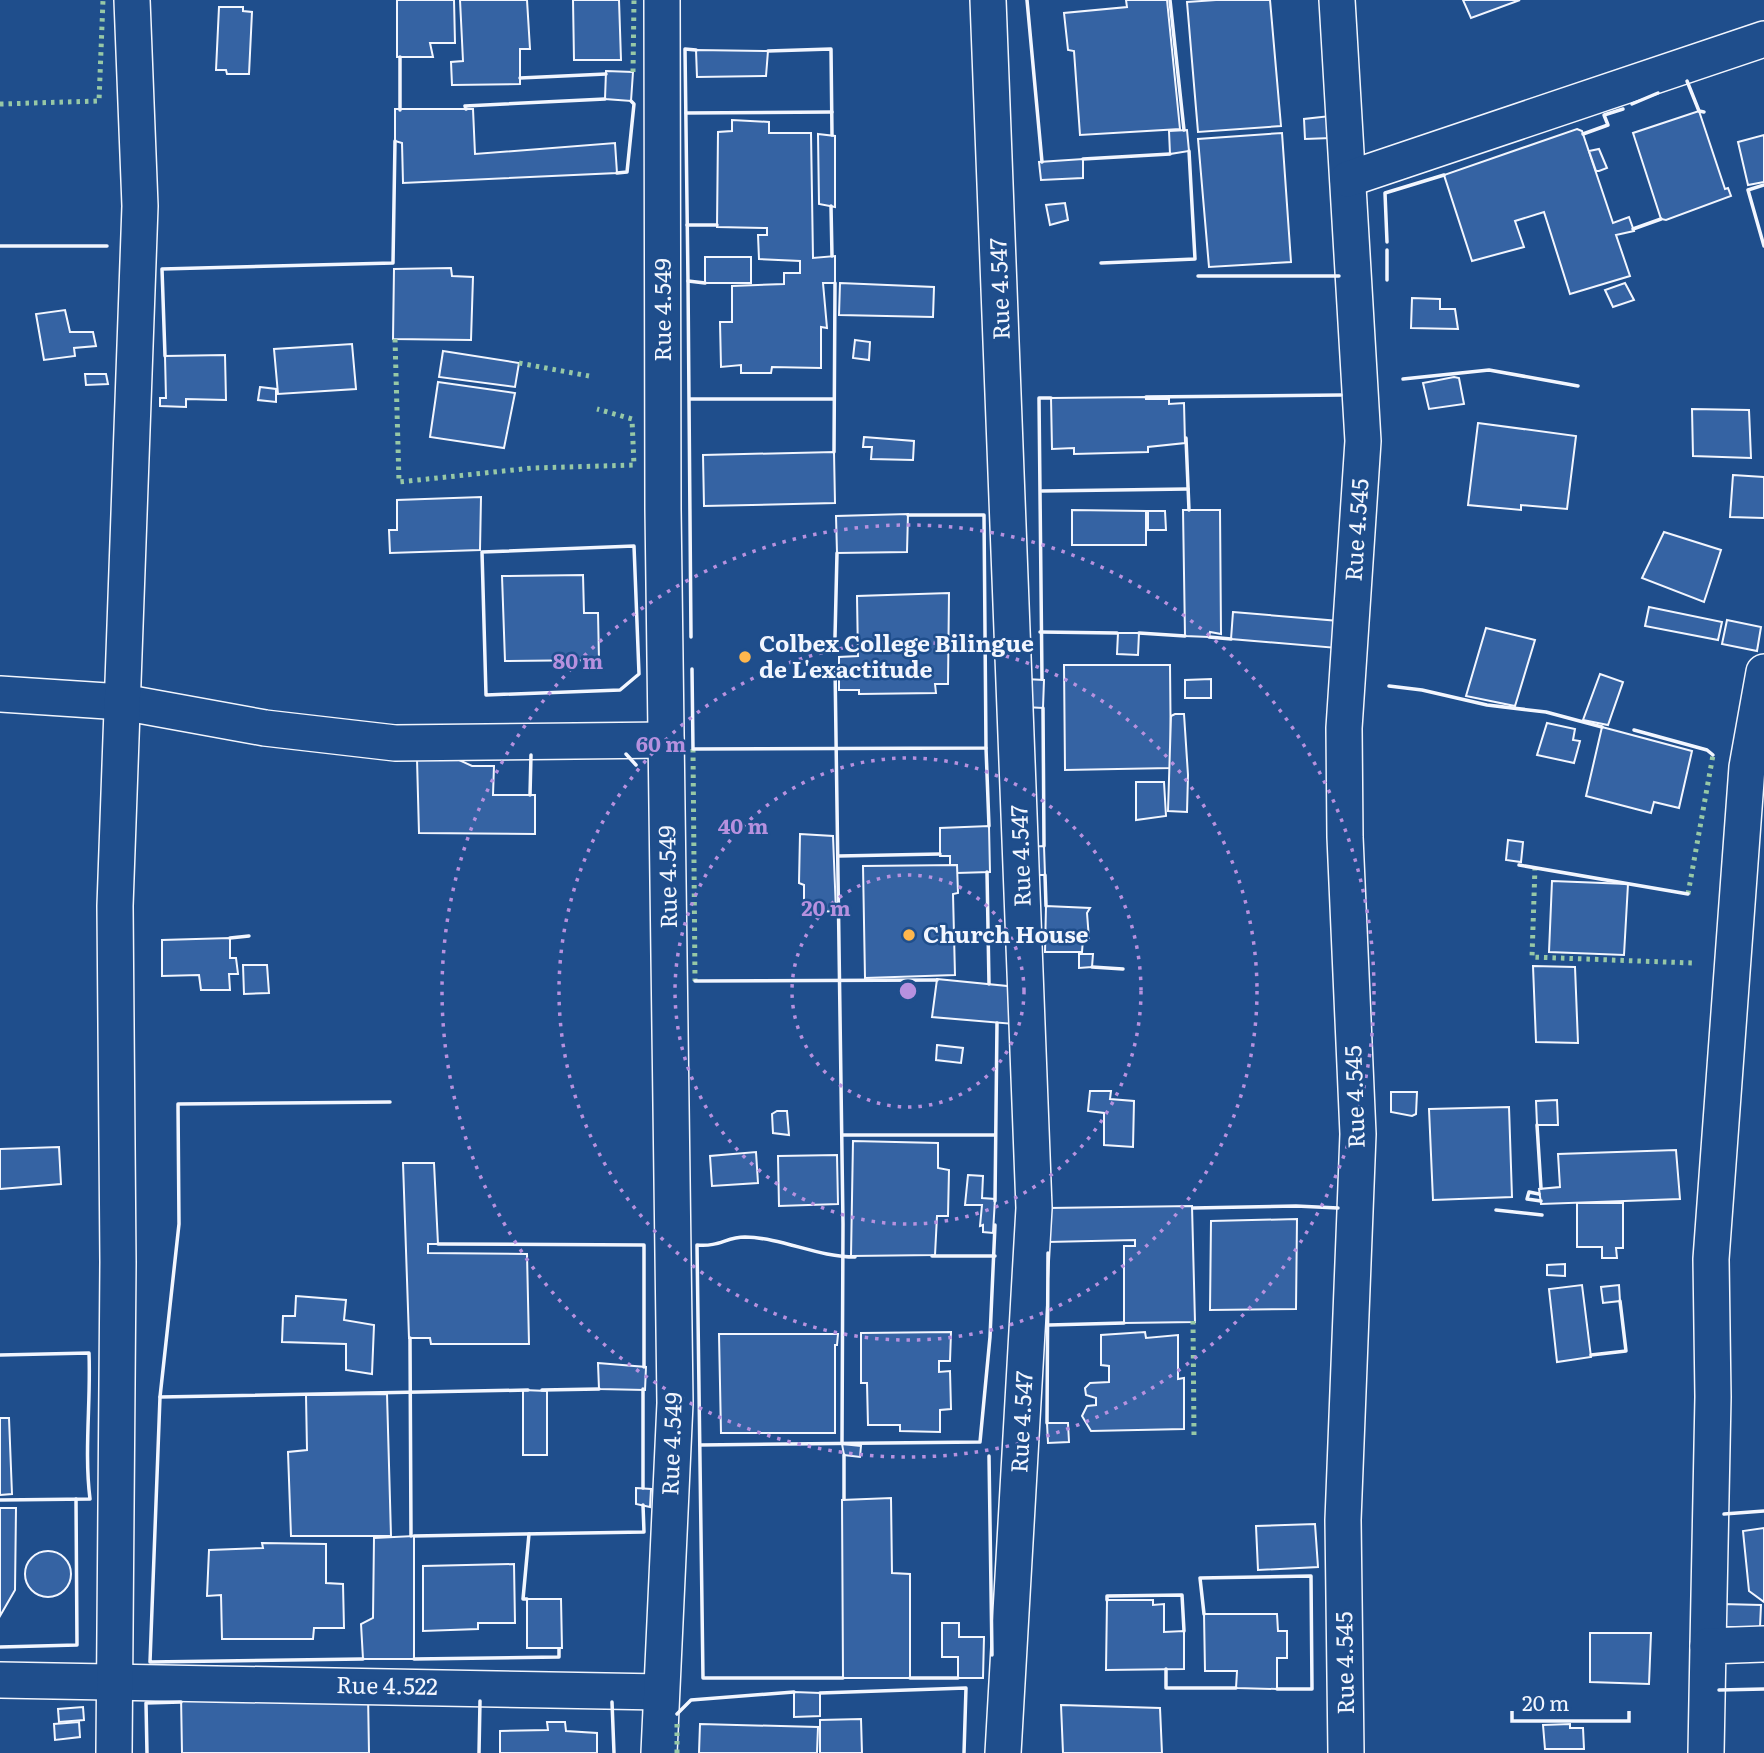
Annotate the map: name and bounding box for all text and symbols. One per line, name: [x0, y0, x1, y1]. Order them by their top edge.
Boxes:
street label: Rue 4.547: [979, 237, 1017, 341]
street label: Rue 4.549: [644, 258, 678, 362]
street label: Rue 4.545: [1334, 477, 1376, 582]
place label: Colbex College Bilingue de L'exactitude: [759, 625, 1034, 685]
text: 80 m: [553, 644, 603, 675]
marker: Colbex College Bilingue de L'exactitude: [737, 649, 753, 665]
text: 60 m: [636, 727, 686, 758]
street label: Rue 4.547: [1000, 804, 1038, 908]
text: 40 m: [718, 809, 768, 840]
street label: Rue 4.549: [648, 825, 684, 929]
text: 20 m: [801, 891, 851, 922]
place label: Church House: [923, 916, 1089, 950]
marker: Church House: [901, 927, 917, 943]
centre of rings: [896, 979, 920, 1003]
street label: Rue 4.545: [1334, 1045, 1372, 1149]
street label: Rue 4.547: [1000, 1370, 1040, 1474]
street label: Rue 4.549: [651, 1392, 689, 1496]
street label: Rue 4.545: [1325, 1611, 1361, 1715]
street label: Rue 4.522: [336, 1666, 438, 1702]
scale bar: [1512, 1680, 1629, 1724]
text: 20 m: [1522, 1686, 1569, 1717]

